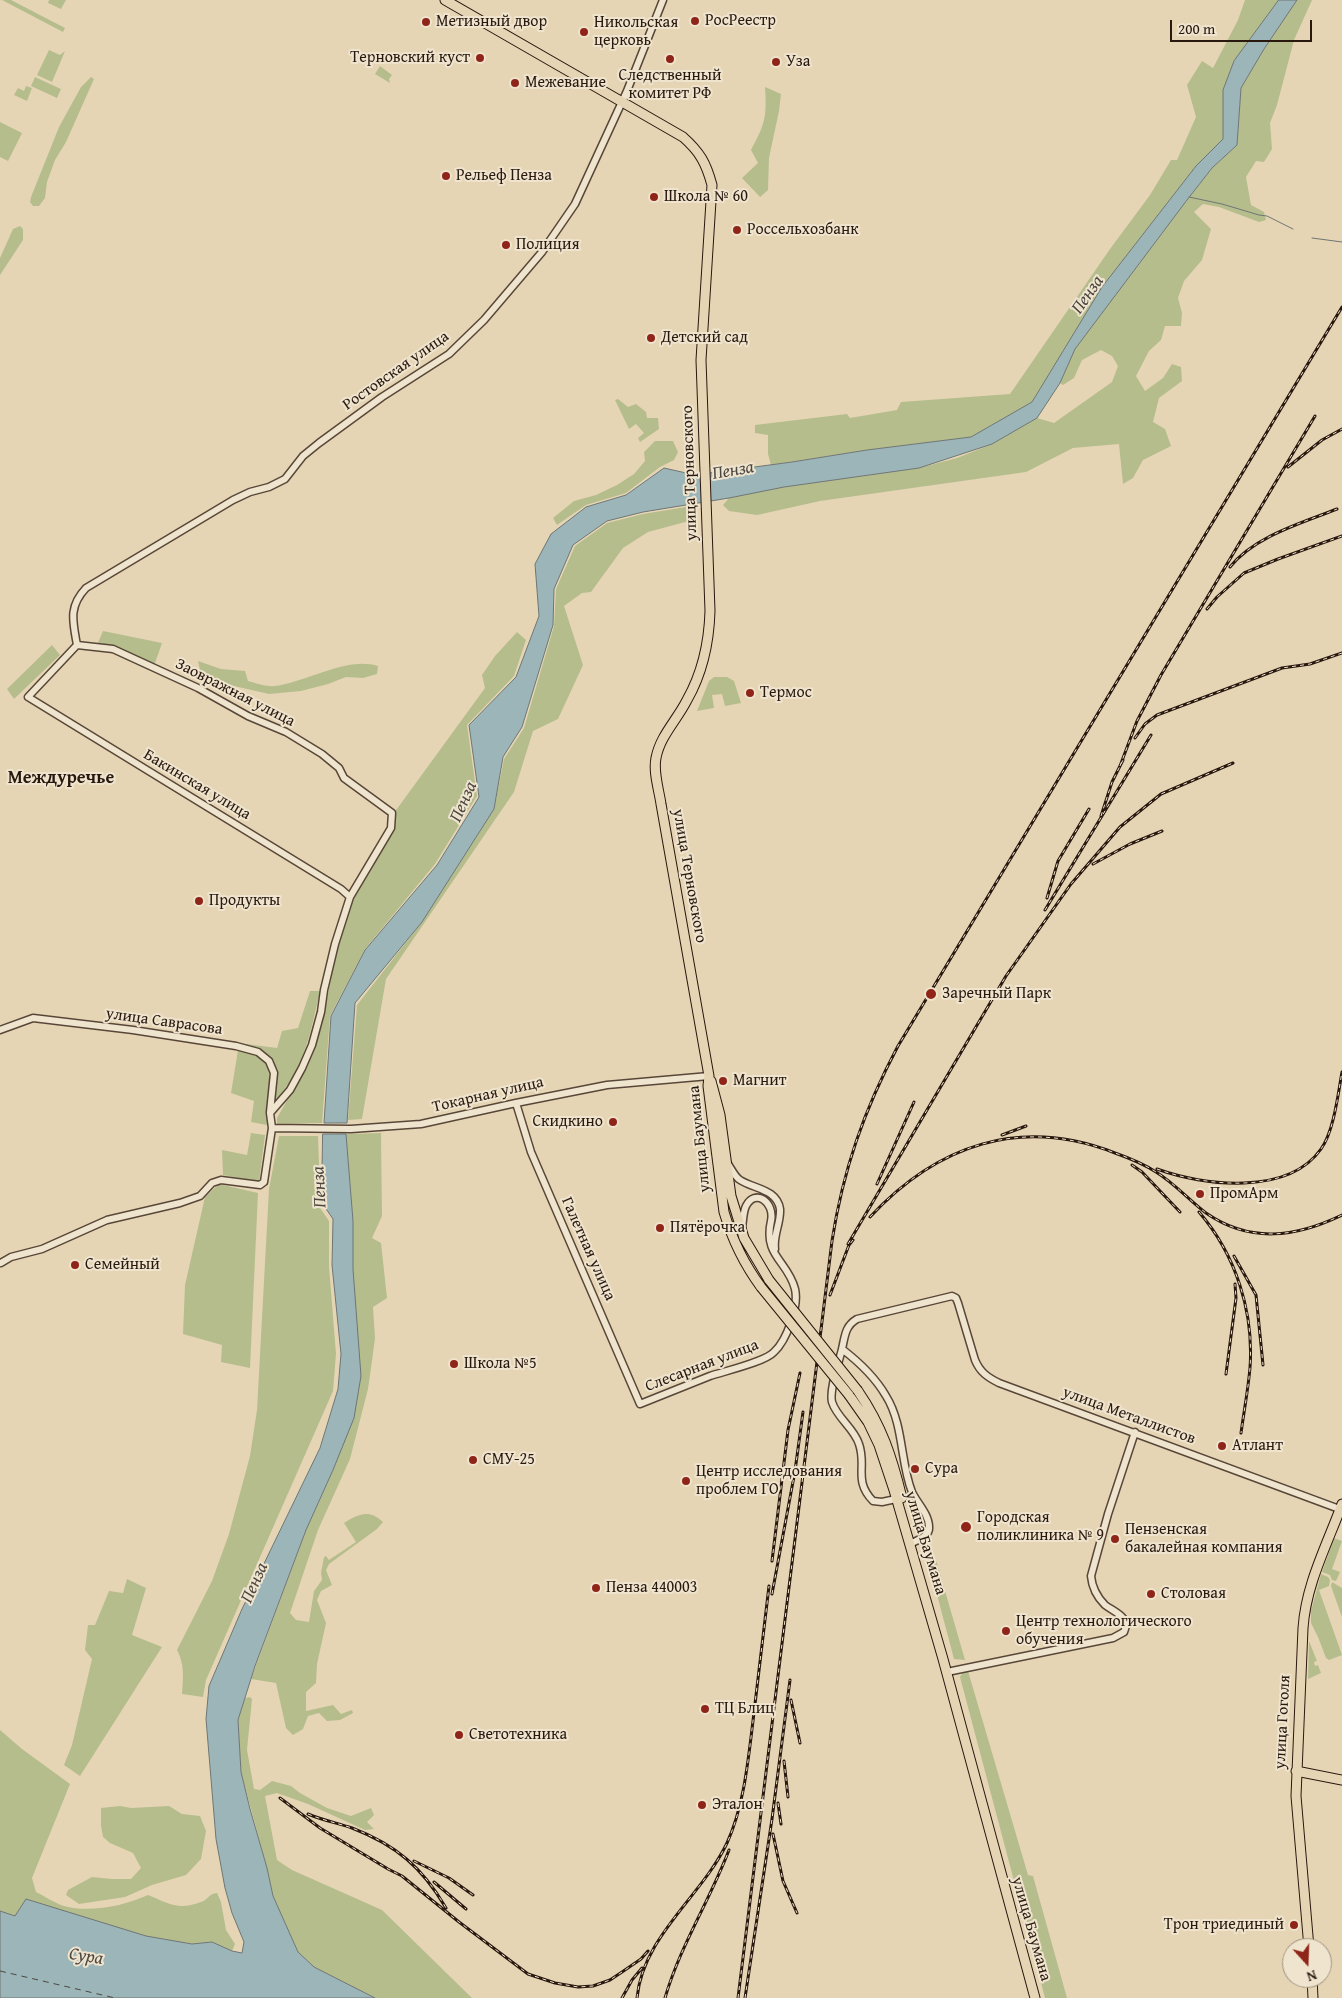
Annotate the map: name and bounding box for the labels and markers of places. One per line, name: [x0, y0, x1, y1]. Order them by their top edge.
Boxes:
place label: РосРеестр: [705, 11, 776, 31]
place label: Метизный двор: [436, 12, 547, 32]
place label: Никольская церковь: [594, 13, 678, 51]
marker: РосРеестр: [689, 15, 701, 27]
marker: Метизный двор: [420, 16, 432, 28]
marker: Никольская церковь: [578, 26, 590, 38]
place label: Терновский куст: [350, 48, 470, 68]
marker: Терновский куст: [474, 52, 486, 64]
place label: Уза: [786, 52, 810, 72]
marker: Следственный комитет РФ: [664, 53, 676, 65]
marker: Уза: [770, 56, 782, 68]
place label: Следственный комитет РФ: [618, 66, 722, 104]
place label: Межевание: [525, 73, 606, 93]
marker: Межевание: [509, 77, 521, 89]
place label: Рельеф Пенза: [456, 166, 552, 186]
marker: Рельеф Пенза: [440, 170, 452, 182]
place label: Школа № 60: [664, 187, 748, 207]
marker: Школа № 60: [648, 191, 660, 203]
place label: Россельхозбанк: [747, 220, 859, 240]
marker: Россельхозбанк: [731, 224, 743, 236]
place label: Полиция: [516, 235, 580, 255]
marker: Полиция: [500, 239, 512, 251]
place label: Детский сад: [661, 328, 748, 348]
marker: Детский сад: [645, 332, 657, 344]
place label: Термос: [760, 683, 812, 703]
marker: Термос: [744, 687, 756, 699]
place label: Продукты: [209, 891, 280, 911]
marker: Продукты: [193, 895, 205, 907]
place label: Заречный Парк: [942, 984, 1051, 1004]
marker: Заречный Парк: [924, 987, 938, 1001]
place label: Магнит: [733, 1071, 786, 1091]
marker: Магнит: [717, 1075, 729, 1087]
place label: Скидкино: [532, 1112, 603, 1132]
marker: Скидкино: [607, 1116, 619, 1128]
place label: ПромАрм: [1210, 1184, 1278, 1204]
marker: ПромАрм: [1194, 1188, 1206, 1200]
place label: Пятёрочка: [670, 1218, 745, 1238]
marker: Пятёрочка: [654, 1222, 666, 1234]
place label: Семейный: [85, 1255, 160, 1275]
marker: Семейный: [69, 1259, 81, 1271]
place label: Школа №5: [464, 1354, 537, 1374]
marker: Школа №5: [448, 1358, 460, 1370]
place label: Атлант: [1232, 1436, 1283, 1456]
marker: Атлант: [1216, 1440, 1228, 1452]
place label: СМУ-25: [483, 1450, 535, 1470]
marker: СМУ-25: [467, 1454, 479, 1466]
place label: Сура: [925, 1459, 958, 1479]
place label: Центр исследования проблем ГО: [696, 1462, 842, 1500]
marker: Сура: [909, 1463, 921, 1475]
marker: Центр исследования проблем ГО: [680, 1475, 692, 1487]
place label: Городская поликлиника № 9: [977, 1508, 1104, 1546]
marker: Городская поликлиника № 9: [959, 1520, 973, 1534]
place label: Пензенская бакалейная компания: [1125, 1520, 1283, 1558]
marker: Пензенская бакалейная компания: [1109, 1533, 1121, 1545]
place label: Пенза 440003: [606, 1578, 697, 1598]
marker: Пенза 440003: [590, 1582, 602, 1594]
place label: Столовая: [1161, 1584, 1226, 1604]
marker: Столовая: [1145, 1588, 1157, 1600]
place label: Центр технологического обучения: [1016, 1612, 1192, 1650]
marker: Центр технологического обучения: [1000, 1625, 1012, 1637]
place label: ТЦ Блиц: [715, 1699, 774, 1719]
marker: ТЦ Блиц: [699, 1703, 711, 1715]
place label: Светотехника: [469, 1725, 567, 1745]
marker: Светотехника: [453, 1729, 465, 1741]
place label: Эталон: [712, 1795, 763, 1815]
marker: Эталон: [696, 1799, 708, 1811]
place label: Трон триединый: [1164, 1915, 1284, 1935]
marker: Трон триединый: [1288, 1919, 1300, 1931]

